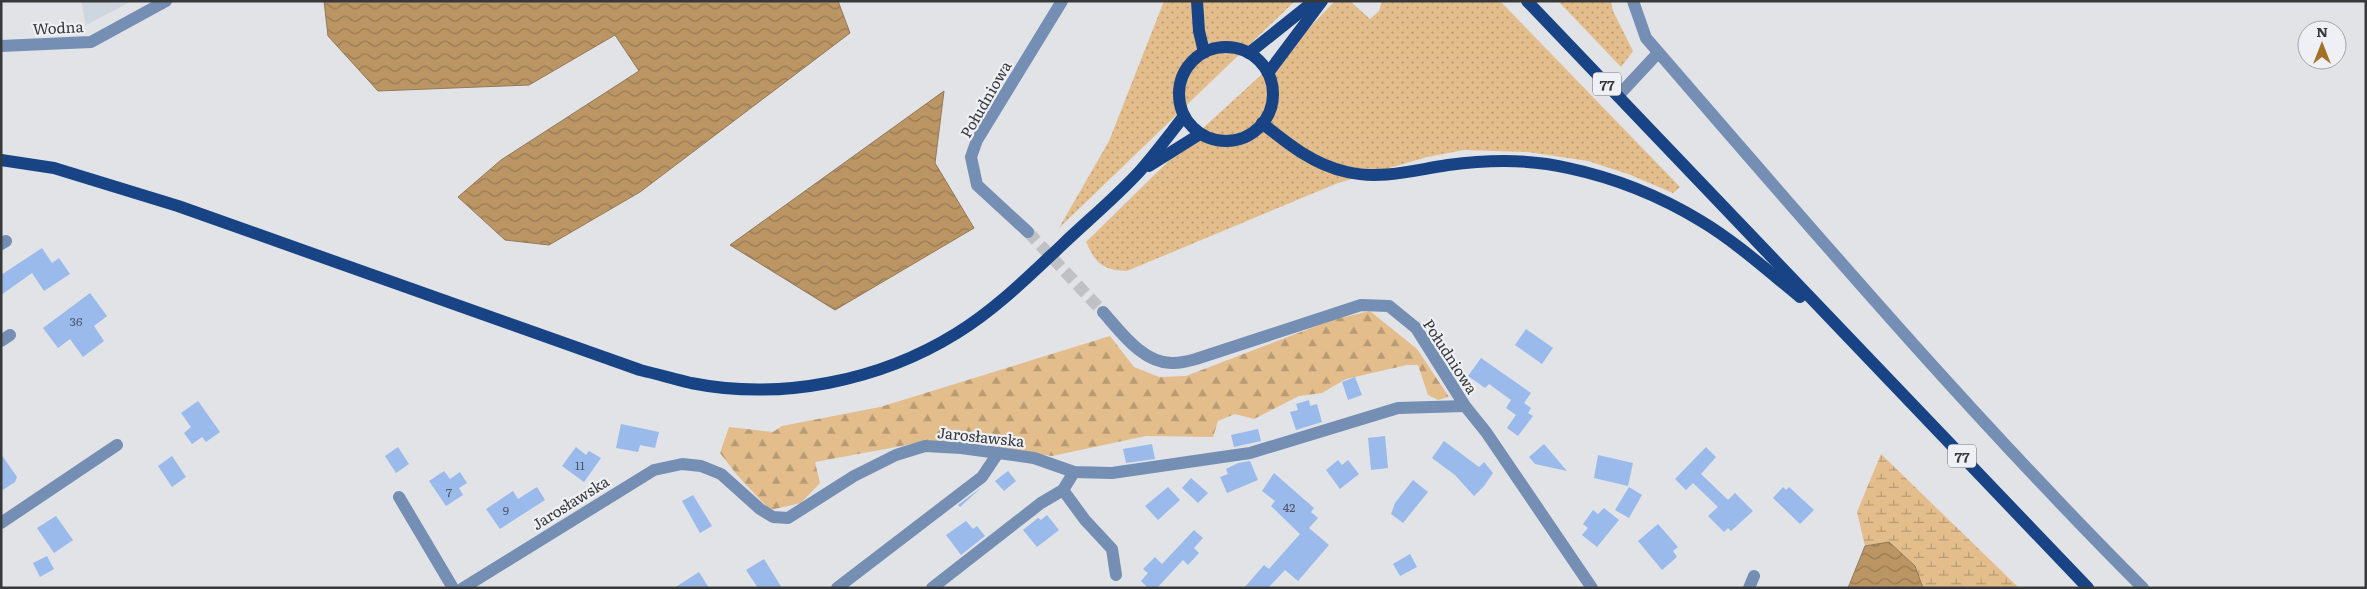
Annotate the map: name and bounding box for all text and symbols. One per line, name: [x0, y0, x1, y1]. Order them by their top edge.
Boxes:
street label: Wodna: [32, 14, 85, 40]
north arrow: [2297, 20, 2347, 70]
text: N: [2316, 21, 2328, 41]
street label: Południowa: [954, 55, 1017, 142]
road number: 77: [1593, 72, 1621, 96]
house number: 36: [70, 312, 83, 330]
street label: Południowa: [1418, 314, 1484, 399]
street label: Jarosławska: [936, 420, 1027, 452]
road number: 77: [1948, 444, 1976, 468]
house number: 11: [575, 456, 585, 474]
street label: Jarosławska: [527, 469, 614, 535]
house number: 7: [446, 483, 452, 501]
house number: 42: [1283, 498, 1295, 516]
house number: 9: [503, 501, 509, 519]

